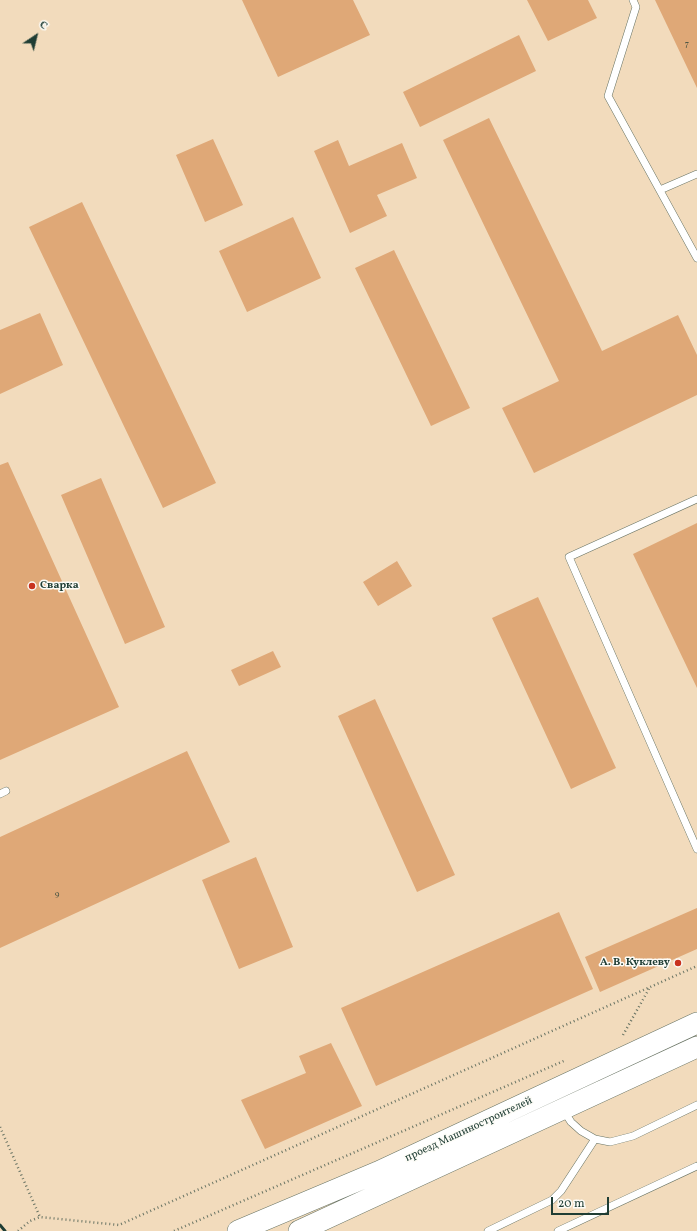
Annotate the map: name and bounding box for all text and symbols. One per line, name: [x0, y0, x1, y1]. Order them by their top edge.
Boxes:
north arrow: [16, 16, 56, 56]
text: С: [36, 18, 50, 34]
house number: 7: [685, 39, 689, 49]
place label: Сварка: [40, 579, 79, 593]
marker: Сварка: [27, 581, 37, 591]
house number: 9: [55, 890, 59, 900]
place label: А. В. Куклеву: [600, 956, 670, 970]
marker: А. В. Куклеву: [673, 958, 683, 968]
street label: проезд Машиностроителей: [403, 1095, 535, 1165]
scale bar: [553, 1189, 611, 1215]
text: 20 m: [558, 1196, 585, 1212]

